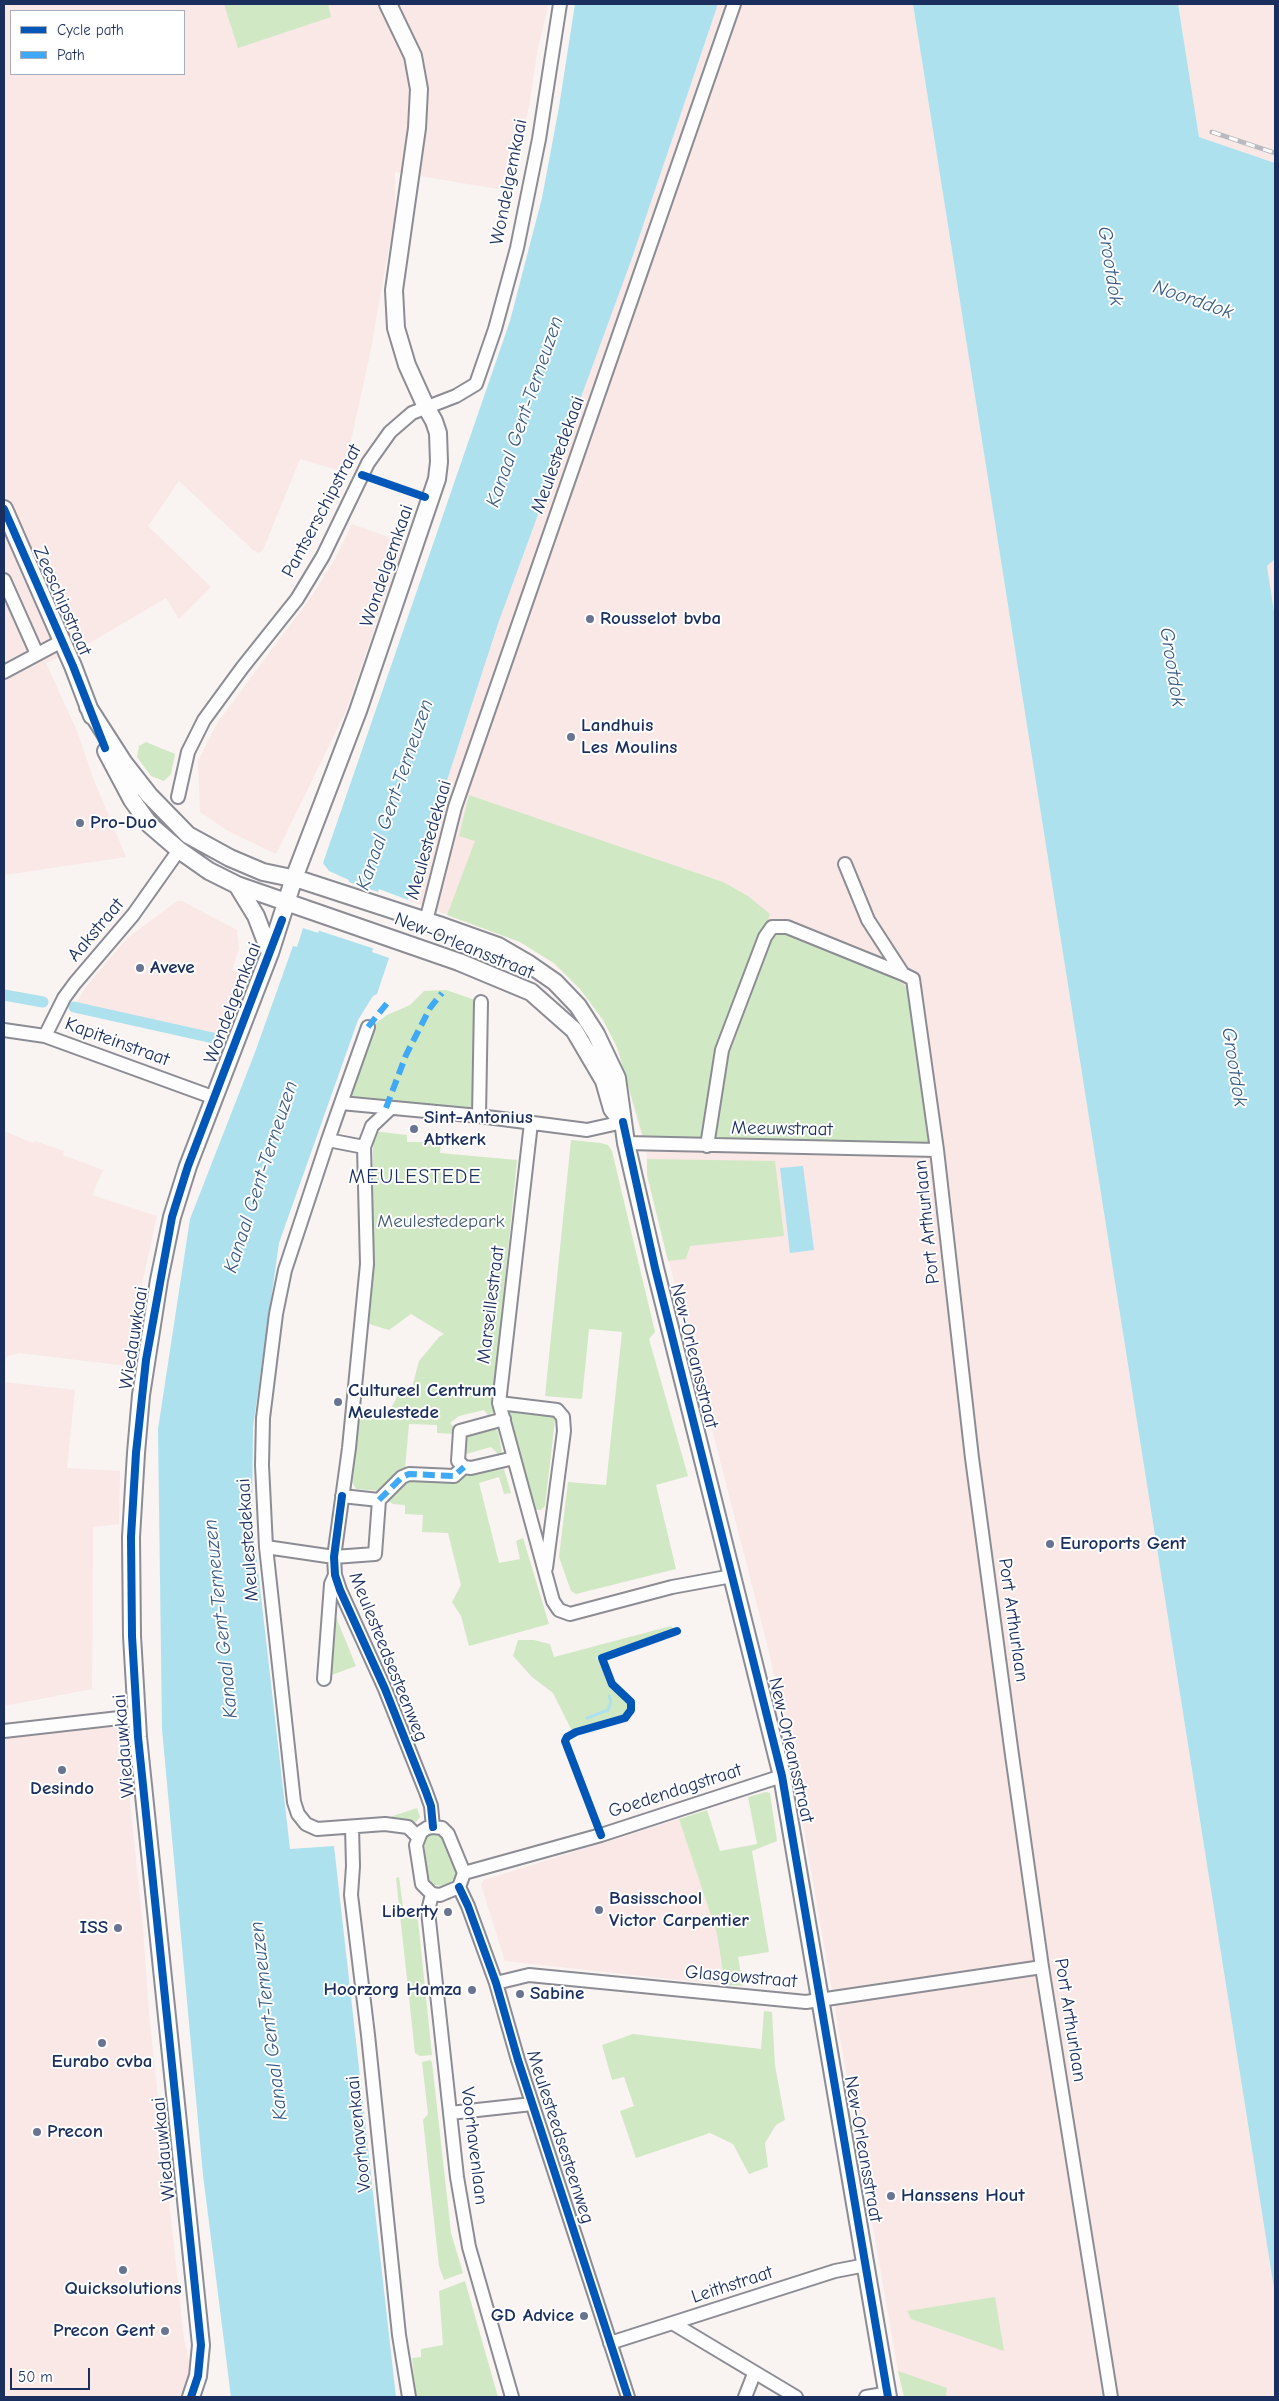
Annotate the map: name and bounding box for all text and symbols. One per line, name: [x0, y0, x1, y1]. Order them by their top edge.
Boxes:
legend: [10, 10, 185, 75]
text: Cycle path: [57, 21, 124, 39]
text: Path: [57, 46, 85, 64]
street label: Wondelgemkaai: [486, 117, 532, 247]
water label: Grootdok: [1092, 225, 1128, 307]
water label: Noorddok: [1150, 275, 1236, 325]
water label: Kanaal Gent-Terneuzen: [481, 313, 569, 511]
street label: Meulestedekaai: [526, 393, 590, 517]
street label: Pantserschipstraat: [277, 441, 367, 581]
street label: Wondelgemkaai: [355, 502, 419, 630]
street label: Zeeschipstraat: [28, 543, 96, 659]
place label: Rousselot bvba: [600, 608, 721, 630]
marker: Rousselot bvba: [584, 613, 596, 625]
water label: Grootdok: [1154, 626, 1190, 708]
water label: Kanaal Gent-Terneuzen: [351, 696, 439, 894]
place label: Landhuis Les Moulins: [581, 715, 677, 759]
marker: Landhuis Les Moulins: [565, 731, 577, 743]
street label: Meulestedekaai: [401, 778, 457, 902]
place label: Pro-Duo: [90, 812, 157, 834]
marker: Pro-Duo: [74, 817, 86, 829]
street label: Aakstraat: [63, 894, 129, 966]
street label: New-Orleansstraat: [391, 908, 537, 984]
street label: Wondelgemkaai: [199, 939, 267, 1067]
place label: Aveve: [150, 957, 195, 979]
marker: Aveve: [134, 962, 146, 974]
street label: Kapiteinstraat: [62, 1013, 172, 1071]
water label: Grootdok: [1216, 1026, 1252, 1108]
water label: Kanaal Gent-Terneuzen: [219, 1078, 303, 1276]
place label: Sint-Antonius Abtkerk: [424, 1107, 533, 1151]
street label: Meeuwstraat: [731, 1117, 833, 1141]
marker: Sint-Antonius Abtkerk: [408, 1123, 420, 1135]
street label: Port Arthurlaan: [909, 1159, 945, 1285]
district label: MEULESTEDE: [347, 1165, 483, 1189]
park label: Meulestedepark: [377, 1211, 505, 1233]
street label: Marseillestraat: [472, 1245, 510, 1365]
street label: New-Orleansstraat: [665, 1281, 723, 1431]
street label: Wiedauwkaai: [115, 1285, 153, 1391]
place label: Cultureel Centrum Meulestede: [348, 1380, 497, 1424]
marker: Cultureel Centrum Meulestede: [332, 1396, 344, 1408]
street label: Meulestedekaai: [232, 1478, 264, 1602]
water label: Kanaal Gent-Terneuzen: [199, 1518, 243, 1720]
place label: Euroports Gent: [1060, 1533, 1186, 1555]
marker: Euroports Gent: [1044, 1538, 1056, 1550]
street label: Port Arthurlaan: [993, 1557, 1033, 1683]
street label: Meulesteedsesteenweg: [344, 1569, 432, 1745]
street label: New-Orleansstraat: [763, 1675, 819, 1825]
street label: Wiedauwkaai: [108, 1693, 140, 1799]
street label: Goedendagstraat: [605, 1759, 745, 1823]
marker: Desindo: [56, 1764, 68, 1776]
place label: Desindo: [30, 1778, 94, 1800]
place label: Basisschool Victor Carpentier: [609, 1888, 749, 1932]
place label: Liberty: [382, 1901, 438, 1923]
marker: Basisschool Victor Carpentier: [593, 1904, 605, 1916]
marker: Liberty: [442, 1906, 454, 1918]
place label: ISS: [80, 1917, 108, 1939]
water label: Kanaal Gent-Terneuzen: [245, 1920, 293, 2122]
marker: ISS: [112, 1922, 124, 1934]
street label: Port Arthurlaan: [1049, 1957, 1091, 2083]
street label: Glasgowstraat: [684, 1961, 798, 1993]
place label: Hoorzorg Hamza: [323, 1979, 462, 2001]
place label: Sabine: [530, 1983, 584, 2005]
marker: Hoorzorg Hamza: [466, 1984, 478, 1996]
marker: Sabine: [514, 1988, 526, 2000]
marker: Eurabo cvba: [96, 2037, 108, 2049]
street label: Meulesteedsesteenweg: [521, 2047, 599, 2227]
place label: Eurabo cvba: [51, 2051, 153, 2073]
street label: New-Orleansstraat: [839, 2074, 887, 2224]
street label: Voorhavenkaai: [342, 2075, 376, 2193]
street label: Voorhavenlaan: [455, 2086, 493, 2206]
street label: Wiedauwkaai: [147, 2096, 181, 2202]
place label: Precon: [47, 2121, 103, 2143]
marker: Precon: [31, 2126, 43, 2138]
place label: Hanssens Hout: [901, 2185, 1025, 2207]
marker: Hanssens Hout: [885, 2190, 897, 2202]
street label: Leithstraat: [688, 2261, 776, 2309]
marker: Quicksolutions: [117, 2264, 129, 2276]
place label: Quicksolutions: [64, 2278, 182, 2300]
place label: GD Advice: [491, 2305, 574, 2327]
marker: GD Advice: [578, 2310, 590, 2322]
place label: Precon Gent: [53, 2320, 155, 2342]
marker: Precon Gent: [159, 2325, 171, 2337]
scale bar: [12, 2358, 92, 2390]
text: 50 m: [18, 2368, 53, 2386]

